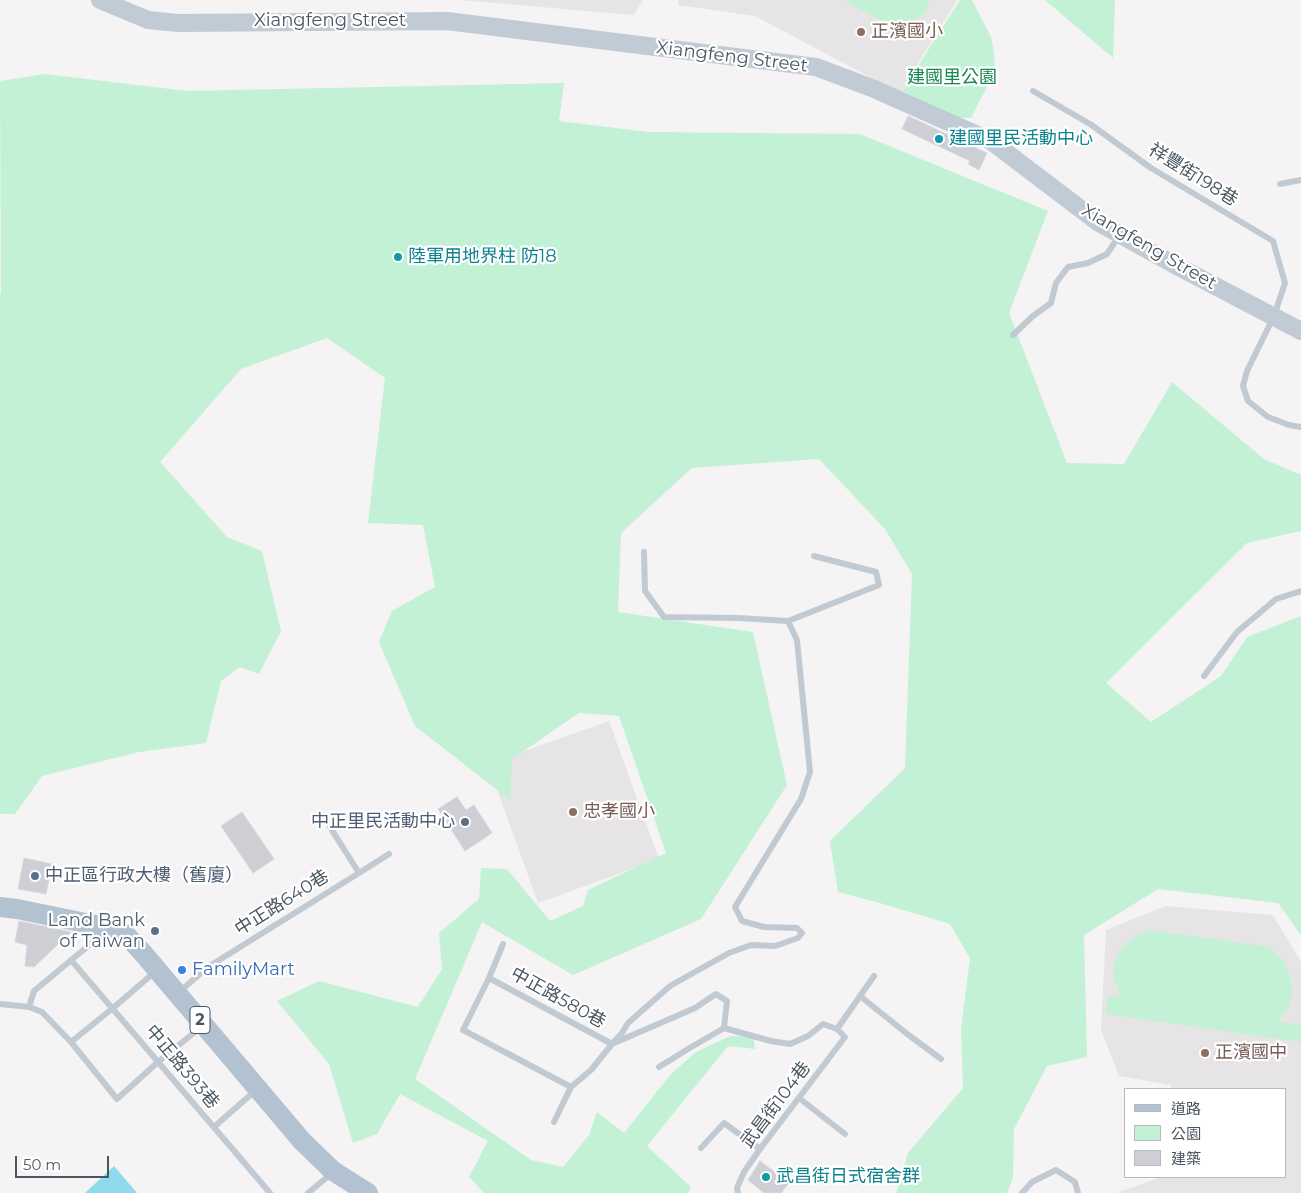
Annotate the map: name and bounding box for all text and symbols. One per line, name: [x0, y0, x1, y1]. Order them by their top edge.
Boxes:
street label: Xiangfeng Street: [254, 10, 406, 32]
place label: 正濱國小: [871, 21, 943, 43]
marker: 正濱國小: [855, 26, 867, 38]
street label: Xiangfeng Street: [655, 37, 809, 77]
park label: 建國里公園: [907, 67, 997, 89]
place label: 建國里民活動中心: [949, 128, 1093, 150]
marker: 建國里民活動中心: [933, 133, 945, 145]
street label: 祥豐街198巷: [1144, 139, 1242, 211]
street label: Xiangfeng Street: [1078, 200, 1220, 294]
place label: 陸軍用地界柱 防18: [408, 246, 557, 268]
marker: 陸軍用地界柱 防18: [392, 251, 404, 263]
place label: 忠孝國小: [583, 801, 655, 823]
marker: 忠孝國小: [567, 806, 579, 818]
place label: 中正里民活動中心: [311, 811, 455, 833]
marker: 中正里民活動中心: [459, 816, 471, 828]
place label: 中正區行政大樓（舊廈）: [45, 865, 243, 887]
street label: 中正路640巷: [231, 866, 333, 940]
marker: 中正區行政大樓（舊廈）: [29, 870, 41, 882]
place label: Land Bank of Taiwan: [48, 910, 145, 952]
marker: Land Bank of Taiwan: [149, 925, 161, 937]
place label: FamilyMart: [192, 959, 295, 981]
street label: 中正路580巷: [507, 963, 609, 1033]
marker: FamilyMart: [176, 964, 188, 976]
road number: 2: [190, 1006, 210, 1034]
street label: 中正路393巷: [141, 1021, 223, 1113]
place label: 正濱國中: [1215, 1042, 1287, 1064]
marker: 正濱國中: [1199, 1047, 1211, 1059]
street label: 武昌街104巷: [737, 1058, 815, 1152]
legend: [1124, 1088, 1286, 1178]
text: 道路: [1171, 1099, 1201, 1118]
text: 公園: [1171, 1124, 1201, 1143]
scale bar: [18, 1146, 111, 1178]
text: 建築: [1171, 1149, 1201, 1168]
text: 50 m: [23, 1155, 61, 1174]
place label: 武昌街日式宿舍群: [776, 1166, 920, 1188]
marker: 武昌街日式宿舍群: [760, 1171, 772, 1183]

